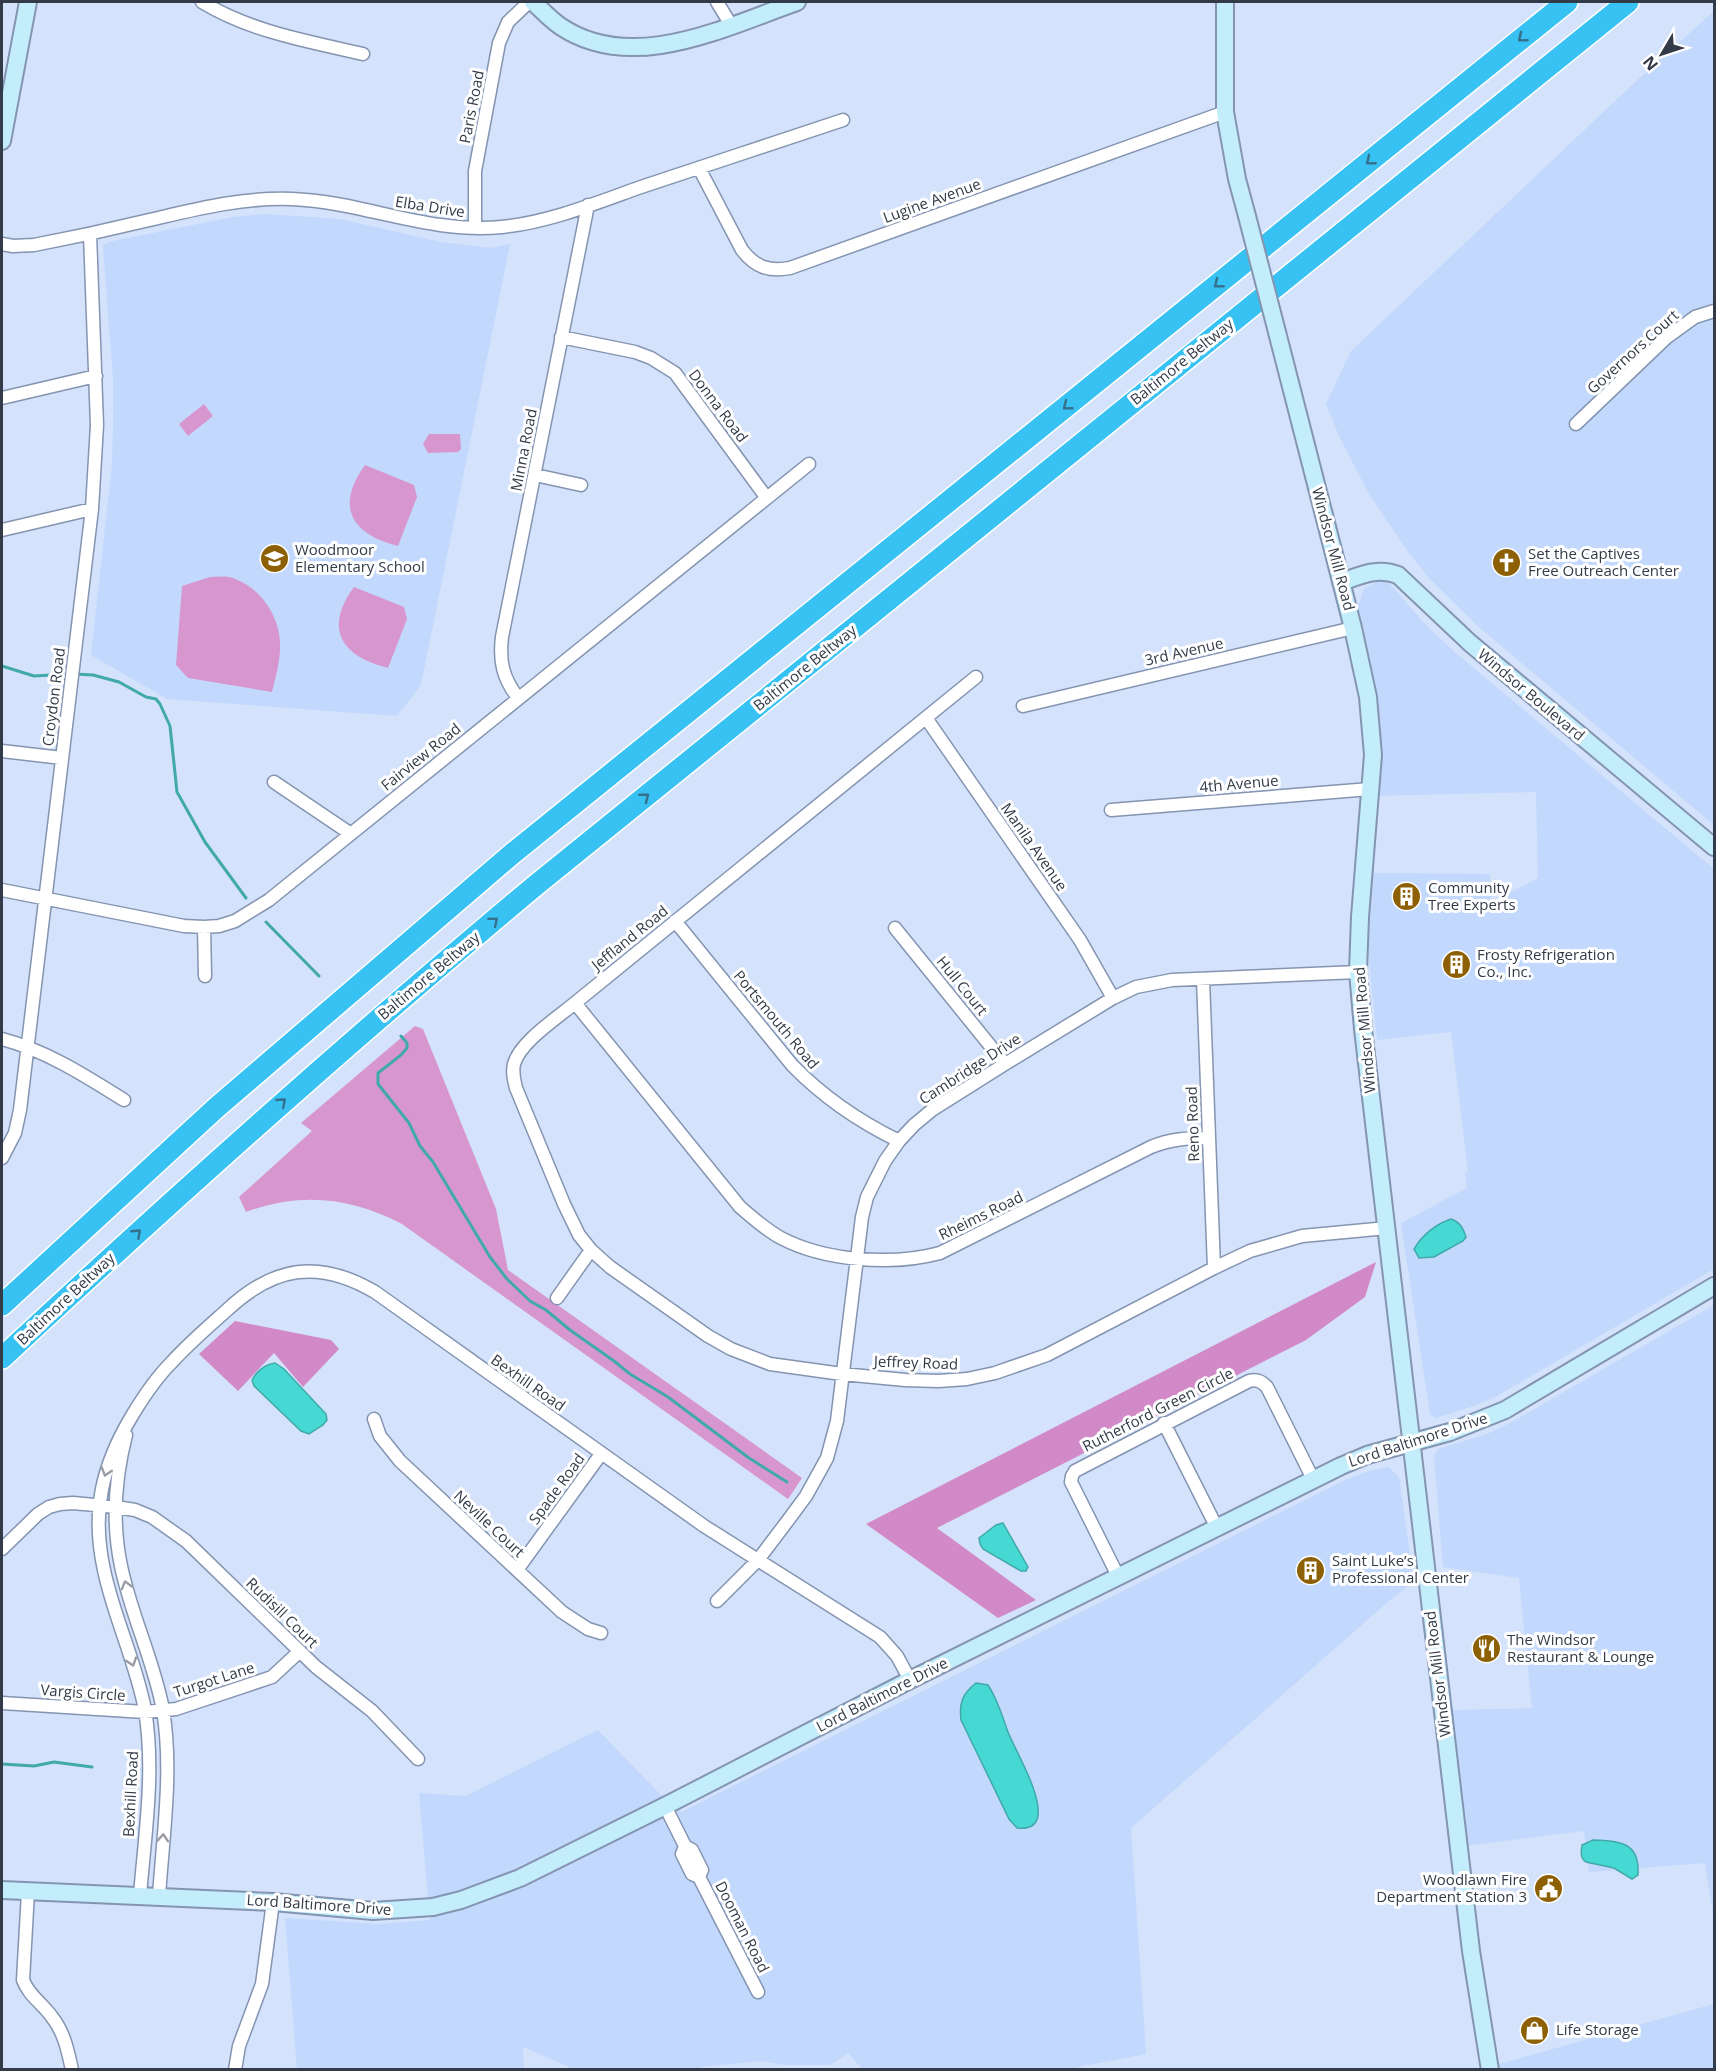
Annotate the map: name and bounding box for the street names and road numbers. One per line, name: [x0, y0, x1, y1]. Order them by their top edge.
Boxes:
street label: Paris Road: [454, 69, 488, 145]
street label: Lugine Avenue: [880, 173, 983, 227]
street label: Elba Drive: [394, 191, 466, 221]
street label: Governors Court: [1582, 305, 1682, 398]
street label: Baltimore Beltway: [1126, 313, 1237, 409]
street label: Donna Road: [685, 365, 753, 446]
street label: Minna Road: [505, 407, 541, 493]
street label: Windsor Mill Road: [1308, 485, 1360, 613]
street label: Baltimore Beltway: [749, 619, 860, 715]
street label: 3rd Avenue: [1143, 632, 1225, 670]
street label: Windsor Boulevard: [1474, 644, 1589, 745]
street label: Croydon Road: [37, 646, 69, 747]
street label: Fairview Road: [376, 718, 464, 795]
street label: 4th Avenue: [1199, 770, 1279, 796]
street label: Manila Avenue: [997, 798, 1073, 894]
street label: Jeffland Road: [585, 900, 672, 975]
street label: Baltimore Beltway: [373, 926, 484, 1024]
street label: Hull Court: [933, 952, 993, 1019]
street label: Portsmouth Road: [730, 966, 824, 1073]
street label: Windsor Mill Road: [1349, 966, 1379, 1094]
street label: Cambridge Drive: [915, 1028, 1024, 1108]
street label: Reno Road: [1181, 1086, 1203, 1162]
street label: Rheims Road: [935, 1186, 1026, 1244]
street label: Baltimore Beltway: [12, 1247, 119, 1349]
street label: Bexhill Road: [488, 1349, 570, 1415]
street label: Jeffrey Road: [872, 1350, 959, 1373]
street label: Rutherford Green Circle: [1079, 1362, 1236, 1456]
street label: Lord Baltimore Drive: [1346, 1407, 1490, 1471]
street label: Spade Road: [524, 1449, 589, 1528]
street label: Neville Court: [450, 1485, 529, 1561]
street label: Rudisill Court: [242, 1573, 323, 1652]
street label: Windsor Mill Road: [1419, 1610, 1455, 1738]
street label: Lord Baltimore Drive: [812, 1652, 951, 1736]
street label: Turgot Lane: [171, 1657, 257, 1702]
street label: Vargis Circle: [40, 1679, 126, 1705]
street label: Bexhill Road: [118, 1750, 142, 1838]
street label: Dooman Road: [711, 1877, 775, 1976]
street label: Lord Baltimore Drive: [246, 1889, 392, 1919]

